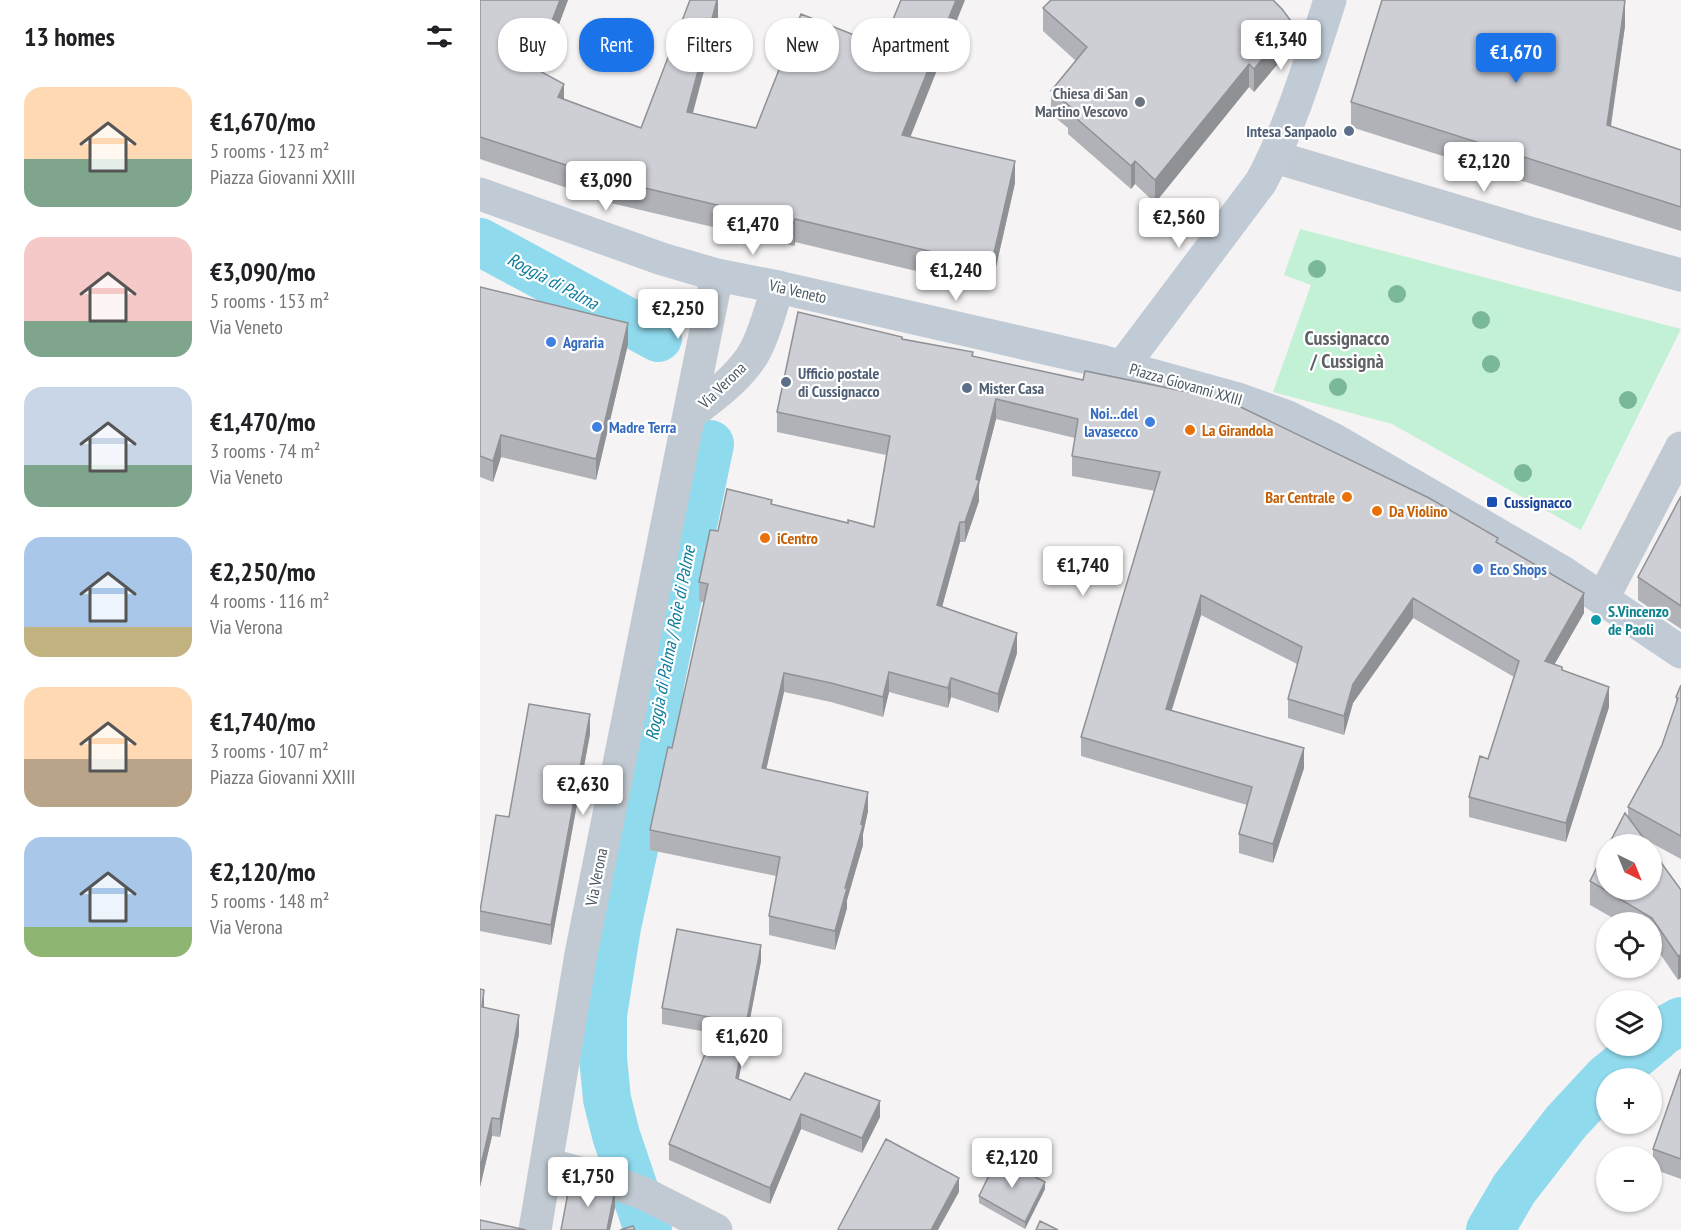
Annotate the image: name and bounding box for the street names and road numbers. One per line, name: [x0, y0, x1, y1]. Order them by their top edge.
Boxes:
street label: Via Veneto: [766, 274, 829, 307]
street label: Via Verona: [693, 358, 750, 413]
street label: Piazza Giovanni XXIII: [1127, 358, 1245, 410]
street label: Via Verona: [580, 847, 611, 908]

